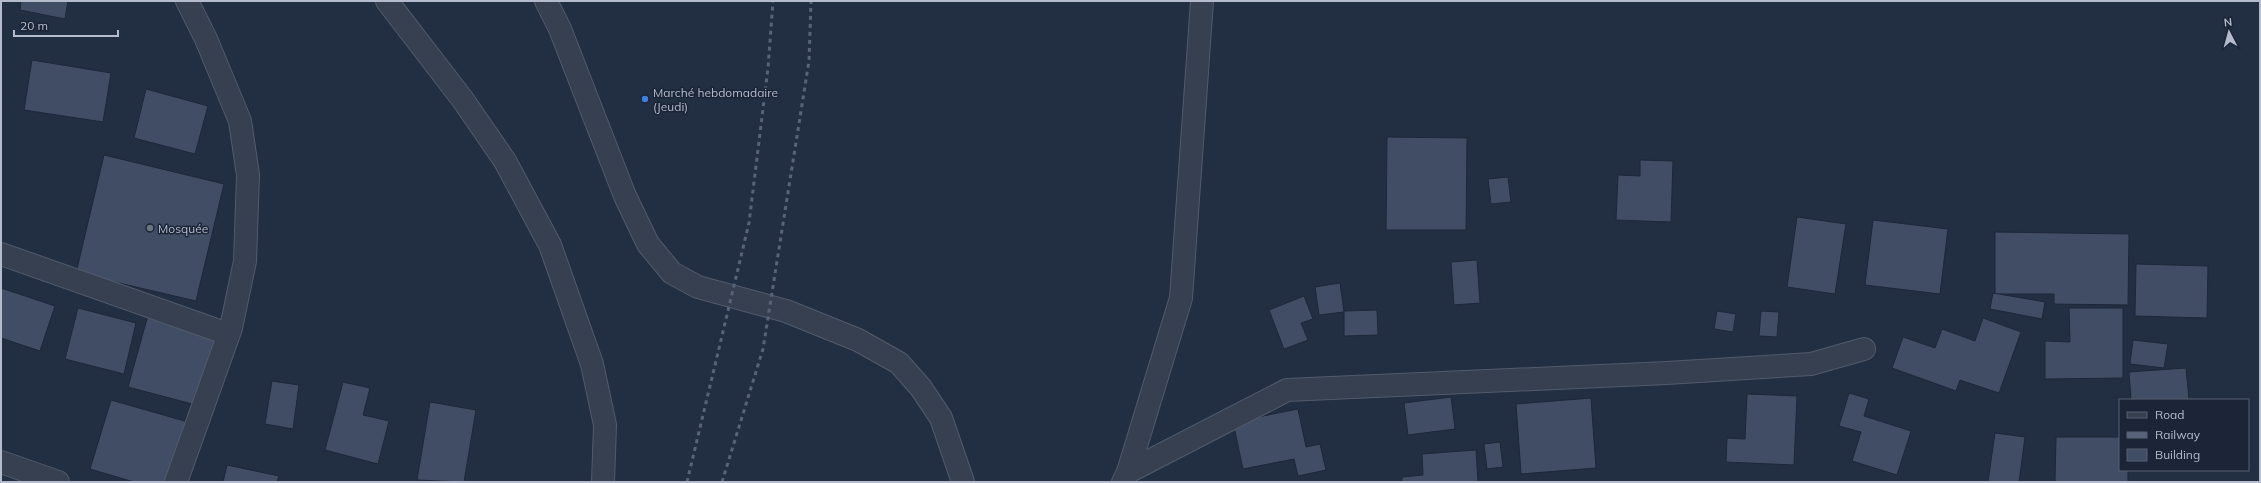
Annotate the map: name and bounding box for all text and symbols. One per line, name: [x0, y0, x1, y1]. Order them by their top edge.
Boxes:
scale bar: [14, 12, 118, 38]
north arrow: [2209, 12, 2249, 52]
text: N: [2223, 15, 2233, 29]
text: 20 m: [20, 18, 48, 33]
place label: Marché hebdomadaire (Jeudi): [653, 85, 778, 114]
marker: Marché hebdomadaire (Jeudi): [640, 94, 650, 104]
place label: Mosquée: [158, 221, 208, 236]
marker: Mosquée: [145, 223, 155, 233]
legend: [2119, 399, 2249, 471]
text: Road: [2155, 407, 2184, 422]
text: Railway: [2155, 427, 2201, 442]
text: Building: [2155, 447, 2200, 462]

